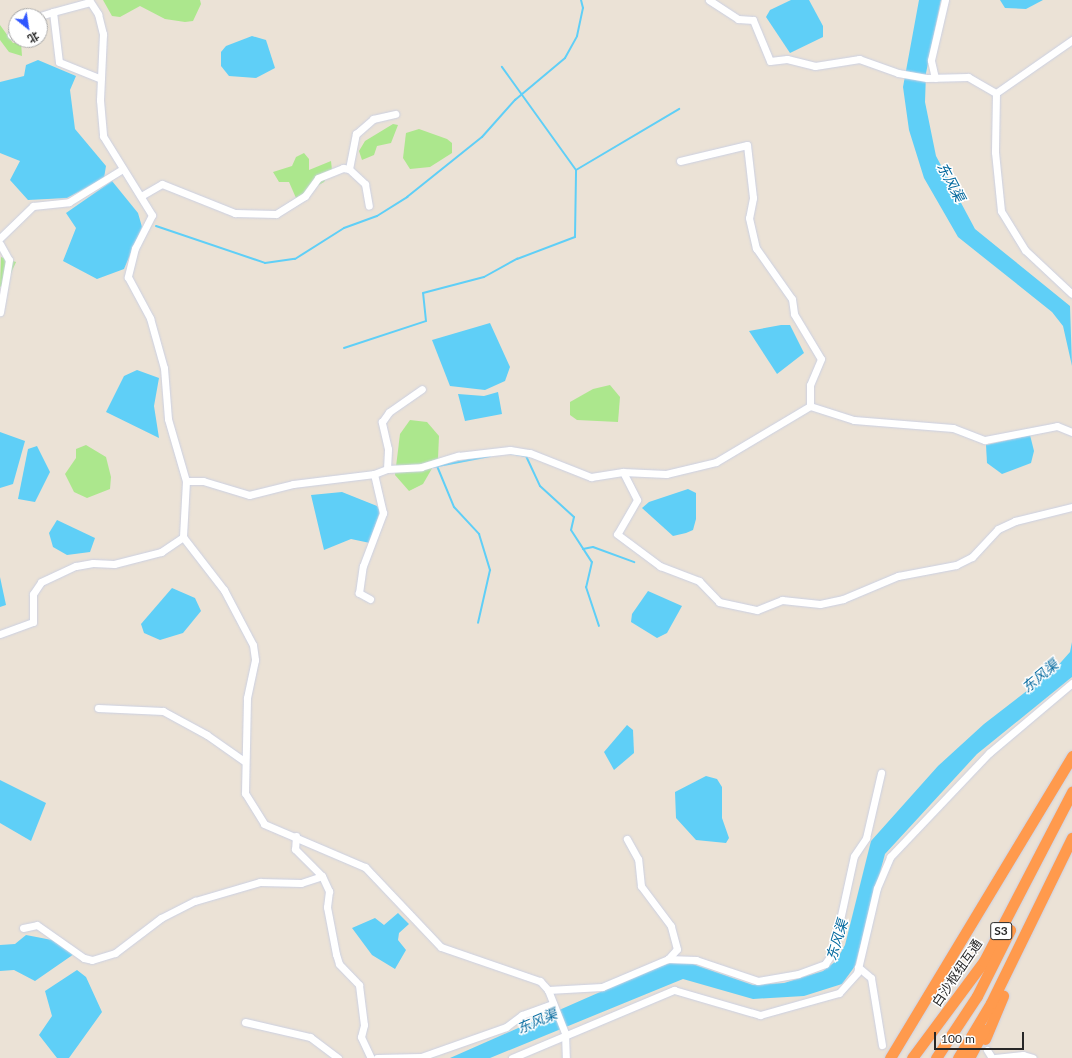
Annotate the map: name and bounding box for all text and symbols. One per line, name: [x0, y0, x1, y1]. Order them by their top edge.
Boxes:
north arrow: [8, 8, 48, 48]
text: 北: [26, 30, 42, 46]
water label: 东风渠: [934, 160, 968, 204]
water label: 东风渠: [1019, 656, 1061, 696]
water label: 东风渠: [823, 917, 851, 963]
road number: S3: [990, 921, 1012, 941]
street label: 白沙枢纽互通: [929, 936, 985, 1010]
water label: 东风渠: [514, 1005, 560, 1037]
scale bar: [936, 1024, 1026, 1050]
text: 100 m: [941, 1031, 975, 1046]

